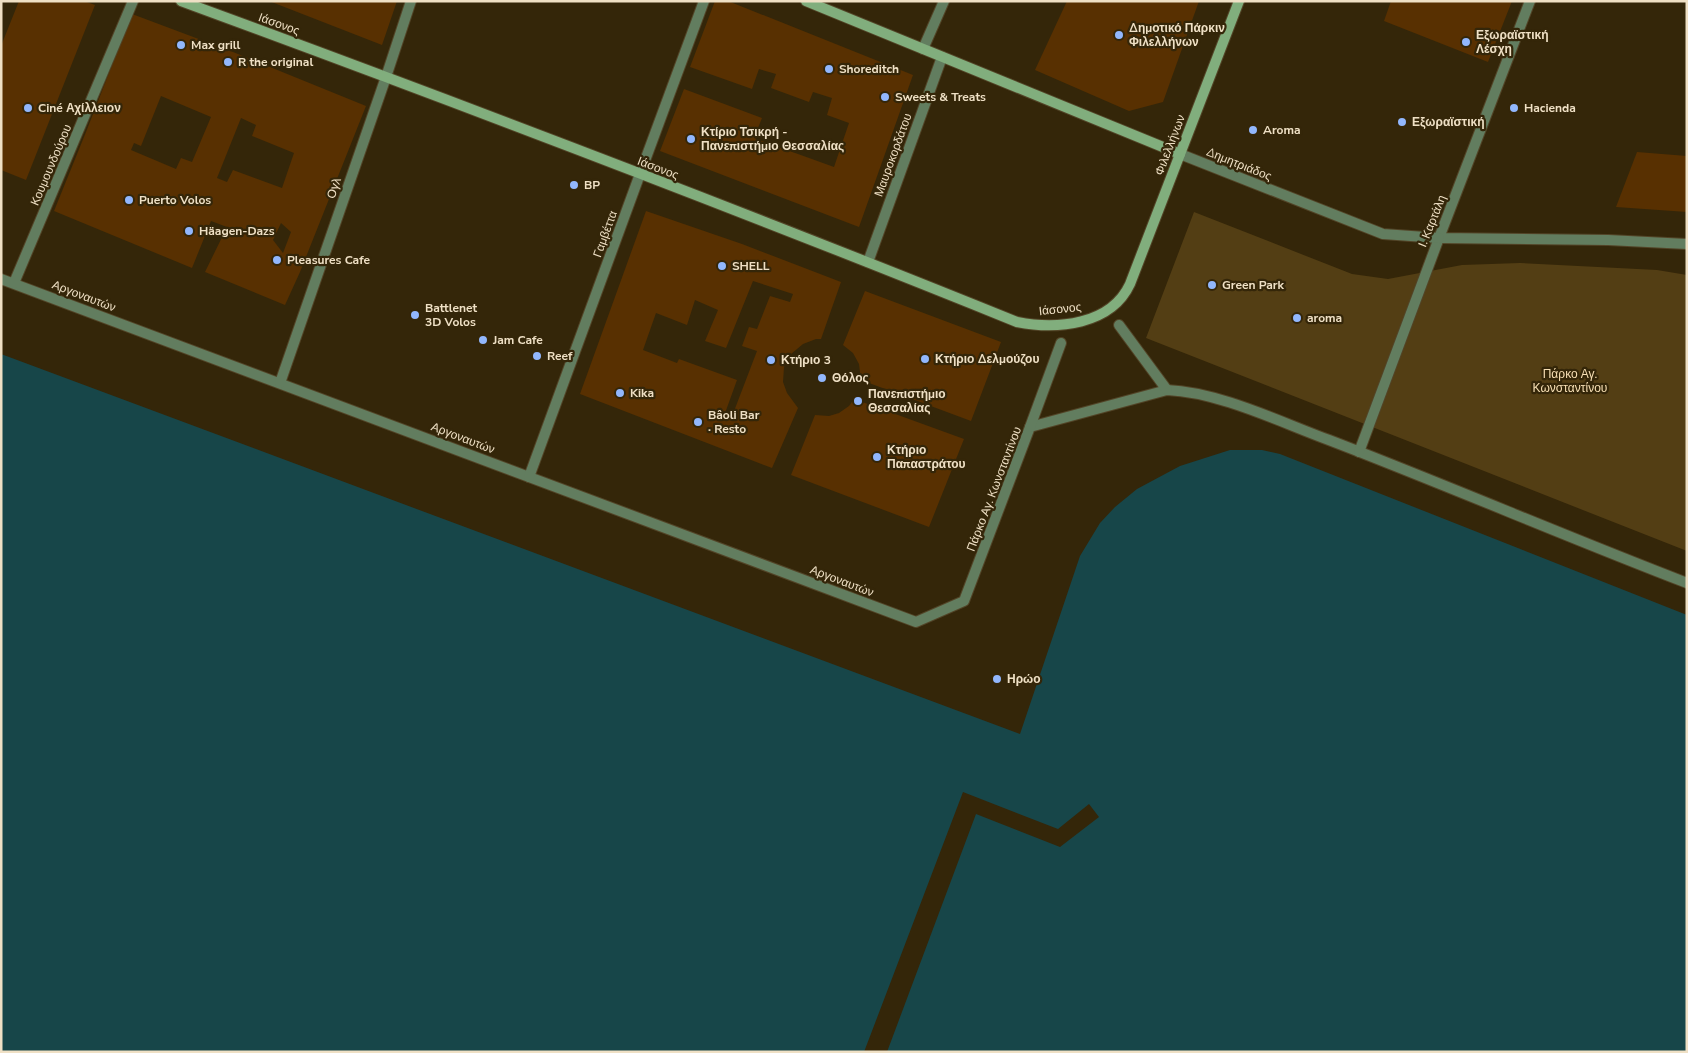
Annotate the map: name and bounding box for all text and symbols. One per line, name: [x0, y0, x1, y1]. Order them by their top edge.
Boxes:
street label: Ιάσονος: [256, 9, 302, 39]
place label: Δημοτικό Πάρκιν Φιλελλήνων: [1129, 20, 1225, 50]
place label: Εξωραϊστική Λέσχη: [1476, 27, 1549, 57]
marker: Δημοτικό Πάρκιν Φιλελλήνων: [1113, 29, 1125, 41]
marker: Εξωραϊστική Λέσχη: [1460, 36, 1472, 48]
place label: Max grill: [191, 37, 241, 53]
marker: Max grill: [175, 39, 187, 51]
place label: R the original: [238, 54, 313, 70]
marker: R the original: [222, 56, 234, 68]
place label: Shoreditch: [839, 61, 899, 77]
marker: Shoreditch: [823, 63, 835, 75]
place label: Sweets & Treats: [895, 89, 986, 105]
marker: Sweets & Treats: [879, 91, 891, 103]
place label: Ciné Αχίλλειον: [38, 100, 121, 116]
place label: Hacienda: [1524, 100, 1576, 116]
marker: Ciné Αχίλλειον: [22, 102, 34, 114]
marker: Hacienda: [1508, 102, 1520, 114]
street label: Μαυροκορδάτου: [870, 111, 916, 199]
street label: Φιλελλήνων: [1151, 112, 1189, 178]
place label: Εξωραϊστική: [1412, 114, 1485, 130]
marker: Εξωραϊστική: [1396, 116, 1408, 128]
street label: Κουμουνδούρου: [27, 122, 75, 208]
place label: Aroma: [1263, 122, 1301, 138]
place label: Κτίριο Τσικρή - Πανεπιστήμιο Θεσσαλίας: [701, 124, 844, 154]
marker: Aroma: [1247, 124, 1259, 136]
marker: Κτίριο Τσικρή - Πανεπιστήμιο Θεσσαλίας: [685, 133, 697, 145]
street label: Δημητριάδος: [1204, 144, 1274, 184]
street label: Ιάσονος: [635, 153, 681, 183]
street label: Ογλ: [323, 175, 345, 201]
place label: BP: [584, 177, 600, 193]
marker: BP: [568, 179, 580, 191]
place label: Puerto Volos: [139, 192, 211, 208]
street label: Ι. Καρτάλη: [1414, 193, 1450, 249]
marker: Puerto Volos: [123, 194, 135, 206]
street label: Γαμβέττα: [589, 208, 621, 260]
place label: Häagen-Dazs: [199, 223, 275, 239]
marker: Häagen-Dazs: [183, 225, 195, 237]
place label: Pleasures Cafe: [287, 252, 370, 268]
marker: Pleasures Cafe: [271, 254, 283, 266]
place label: SHELL: [732, 258, 770, 274]
marker: SHELL: [716, 260, 728, 272]
street label: Αργοναυτών: [50, 277, 118, 315]
place label: Green Park: [1222, 277, 1285, 293]
marker: Green Park: [1206, 279, 1218, 291]
street label: Ιάσονος: [1038, 299, 1082, 319]
place label: Battlenet 3D Volos: [425, 300, 477, 330]
marker: Battlenet 3D Volos: [409, 309, 421, 321]
place label: aroma: [1307, 310, 1342, 326]
marker: aroma: [1291, 312, 1303, 324]
place label: Jam Cafe: [492, 332, 543, 348]
marker: Jam Cafe: [477, 334, 489, 346]
place label: Reef: [547, 348, 573, 364]
marker: Reef: [531, 350, 543, 362]
place label: Κτήριο Δελμούζου: [935, 351, 1039, 367]
place label: Κτήριο 3: [781, 352, 831, 368]
marker: Κτήριο Δελμούζου: [919, 353, 931, 365]
marker: Κτήριο 3: [765, 354, 777, 366]
park label: Πάρκο Αγ. Κωνσταντίνου: [1533, 366, 1607, 396]
place label: Θόλος: [832, 370, 869, 386]
marker: Θόλος: [816, 372, 828, 384]
place label: Kika: [630, 385, 654, 401]
place label: Πανεπιστήμιο Θεσσαλίας: [868, 386, 946, 416]
marker: Kika: [614, 387, 626, 399]
marker: Πανεπιστήμιο Θεσσαλίας: [852, 395, 864, 407]
place label: Bâoli Bar · Resto: [708, 407, 760, 437]
marker: Bâoli Bar · Resto: [692, 416, 704, 428]
street label: Αργοναυτών: [429, 419, 497, 457]
street label: Πάρκο Αγ. Κωνσταντίνου: [963, 424, 1025, 554]
place label: Κτήριο Παπαστράτου: [887, 442, 966, 472]
marker: Κτήριο Παπαστράτου: [871, 451, 883, 463]
street label: Αργοναυτών: [808, 562, 876, 600]
place label: Ηρώο: [1007, 671, 1041, 687]
marker: Ηρώο: [991, 673, 1003, 685]

